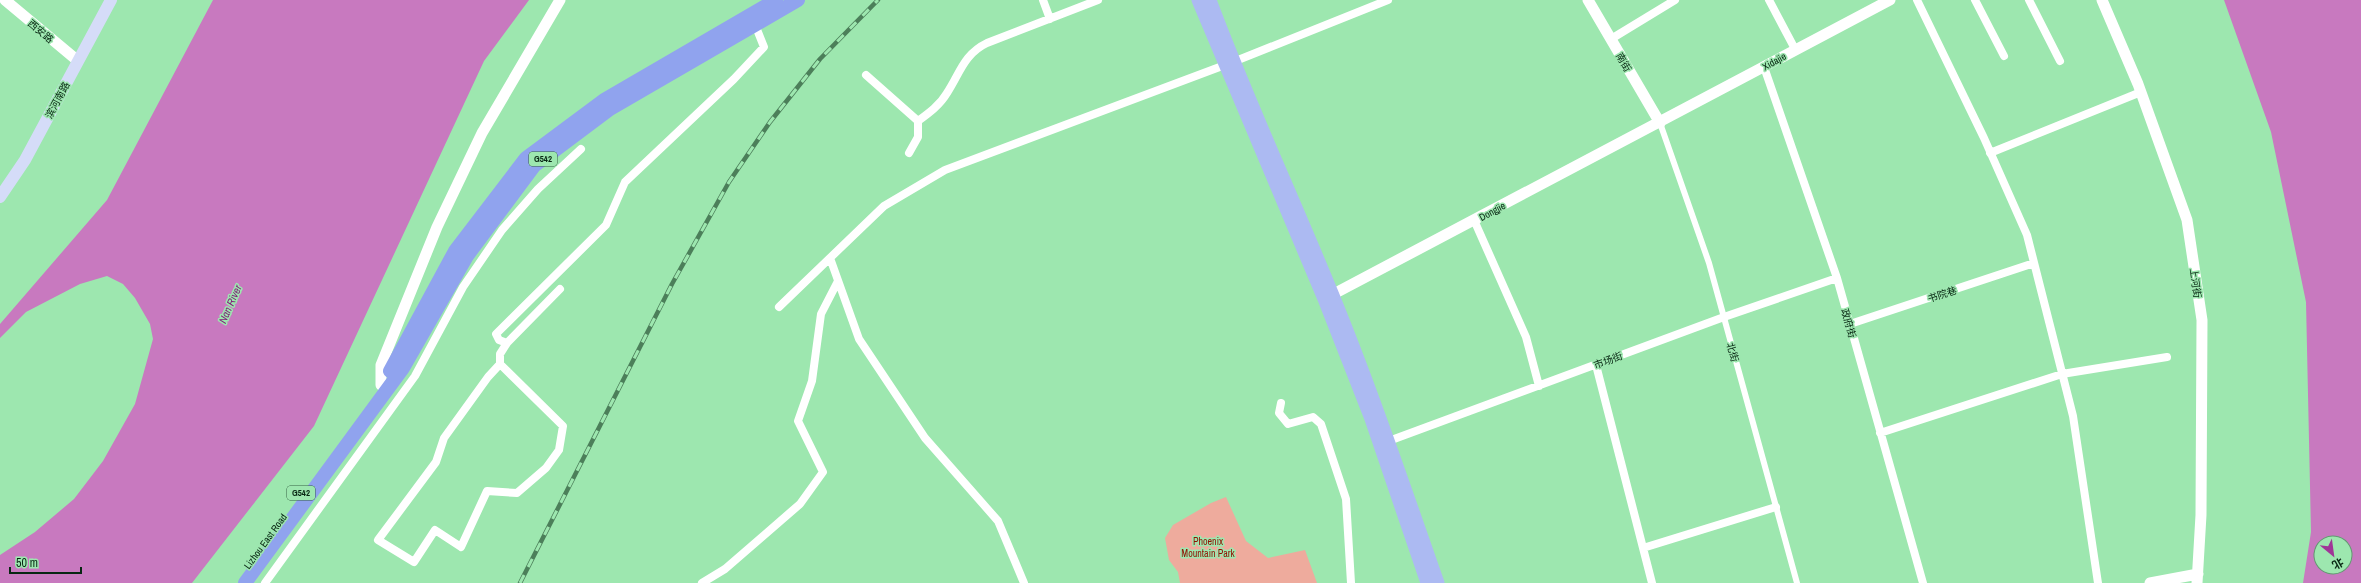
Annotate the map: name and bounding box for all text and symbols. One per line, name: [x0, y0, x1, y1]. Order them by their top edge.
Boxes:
street label: 西安路: [25, 17, 56, 46]
street label: Xidajie: [1760, 49, 1789, 73]
street label: 南街: [1613, 50, 1634, 74]
street label: 滨河南路: [42, 80, 73, 121]
road number: G542: [529, 152, 557, 166]
street label: Dongjie: [1477, 199, 1508, 224]
street label: 上河街: [2187, 267, 2204, 299]
water label: Nan River: [215, 282, 245, 325]
street label: 书院巷: [1926, 284, 1958, 305]
street label: 政府街: [1838, 307, 1859, 339]
street label: 北街: [1724, 341, 1741, 363]
street label: 市场街: [1592, 349, 1624, 372]
road number: G542: [287, 486, 315, 500]
street label: Lizhou East Road: [241, 511, 290, 571]
park label: Phoenix Mountain Park: [1181, 535, 1236, 560]
north arrow: [2313, 535, 2353, 575]
scale bar: [10, 549, 81, 575]
text: 50 m: [16, 555, 38, 571]
text: 北: [2330, 555, 2346, 573]

